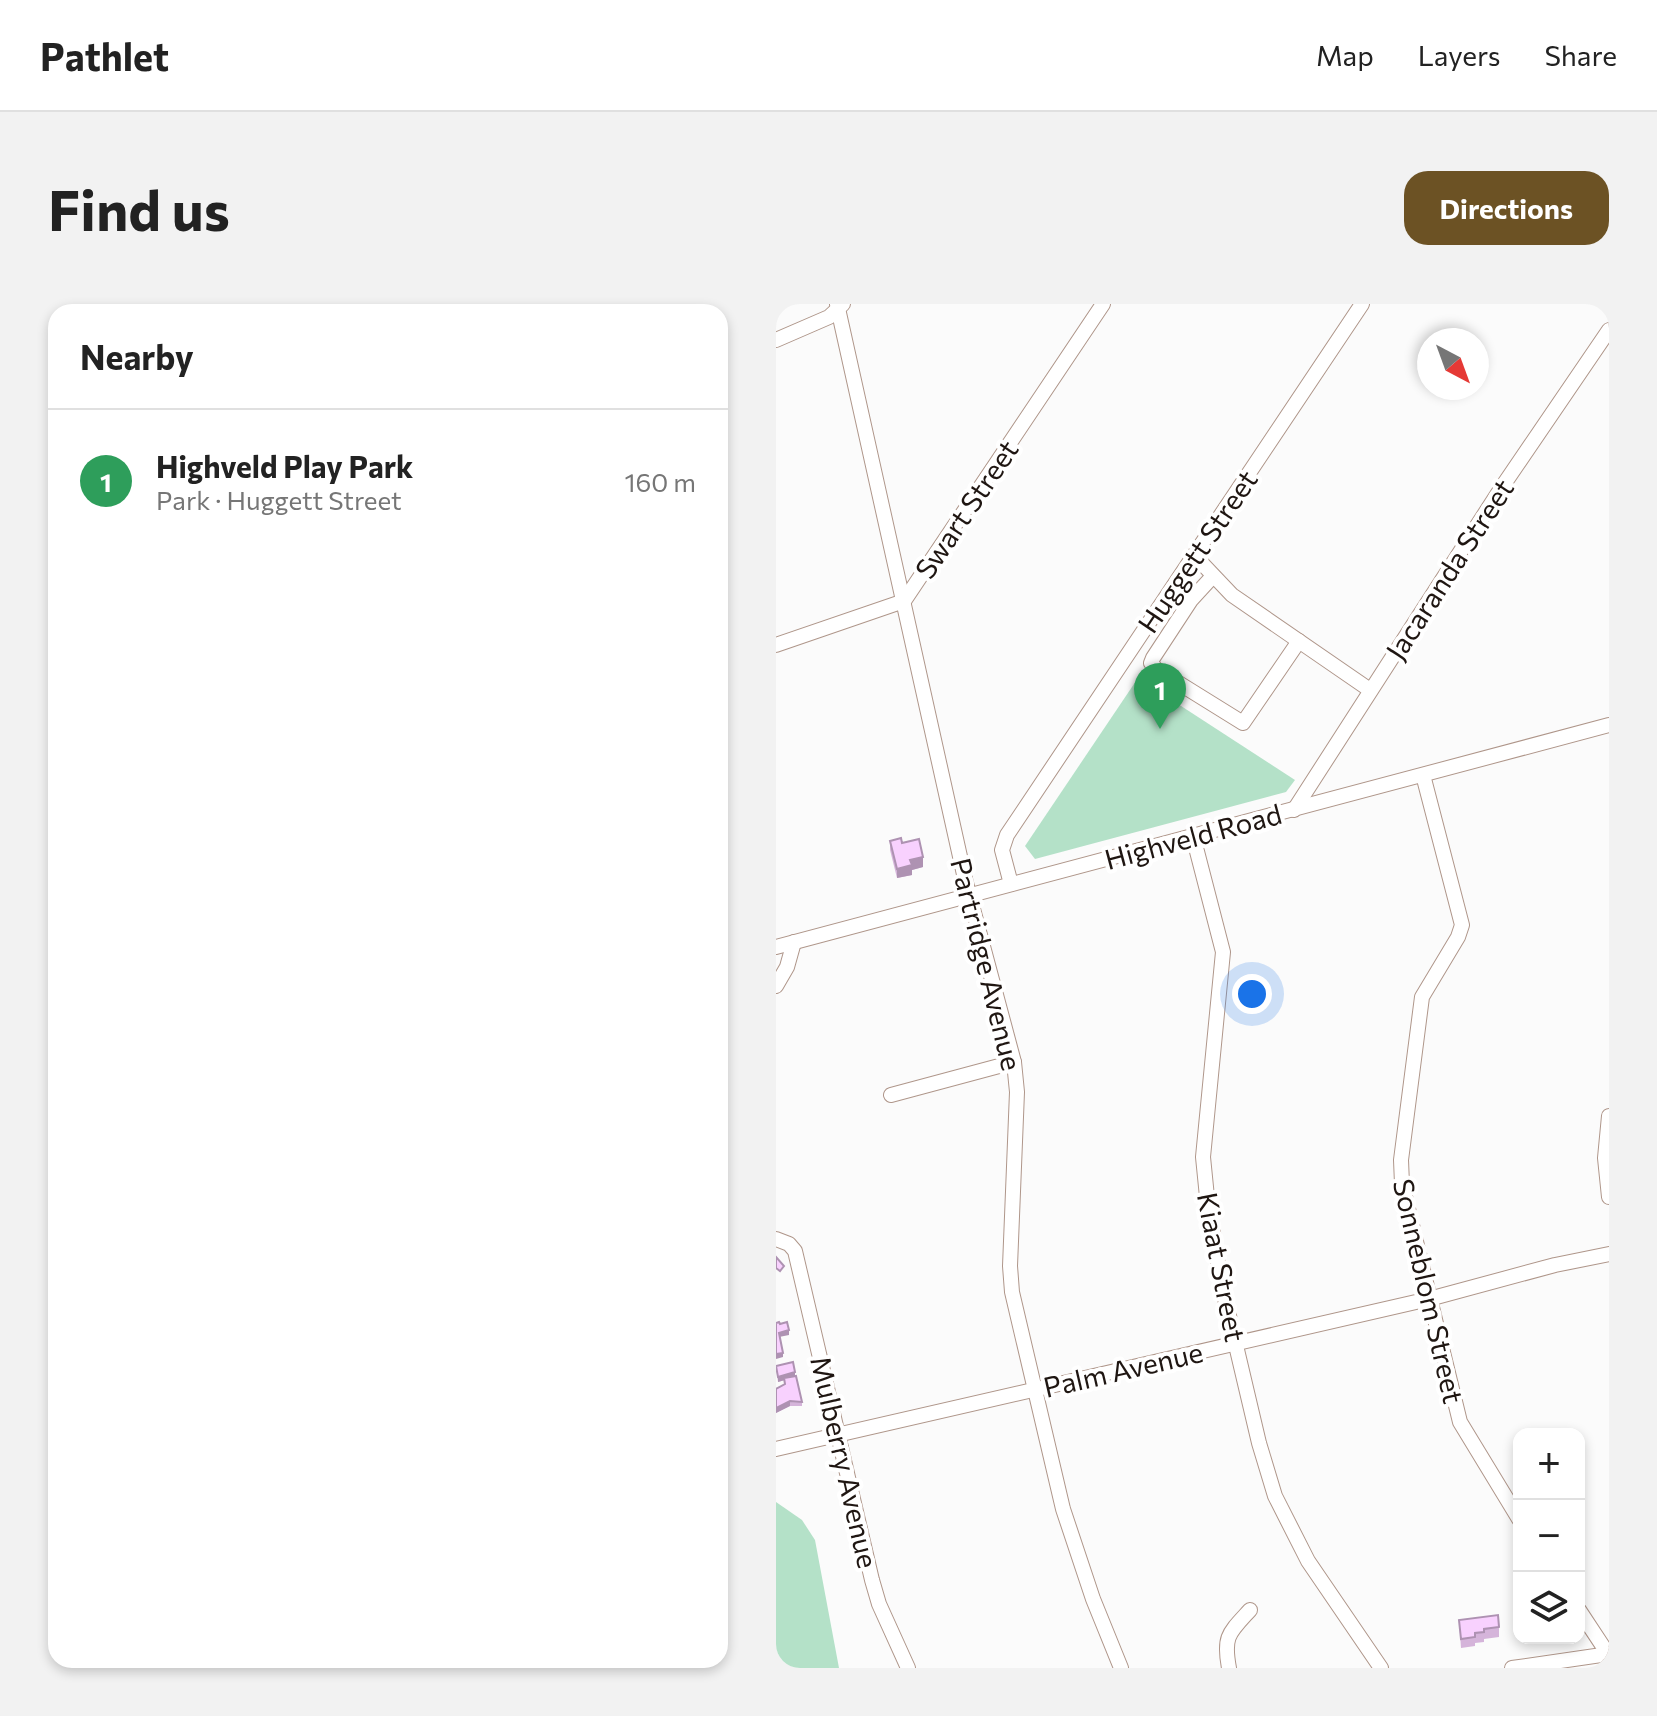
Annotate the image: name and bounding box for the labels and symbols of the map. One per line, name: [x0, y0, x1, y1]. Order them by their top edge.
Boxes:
north arrow: [1417, 328, 1489, 400]
street label: Swart Street: [907, 433, 1025, 585]
street label: Huggett Street: [1130, 463, 1264, 639]
street label: Jacaranda Street: [1378, 472, 1520, 666]
pin: 1: [1134, 663, 1186, 729]
street label: Highveld Road: [1101, 796, 1285, 876]
street label: Partridge Avenue: [944, 854, 1030, 1074]
your location: [1232, 974, 1272, 1014]
street label: Sonneblom Street: [1387, 1175, 1471, 1407]
street label: Kiaat Street: [1191, 1190, 1253, 1344]
street label: Palm Avenue: [1040, 1334, 1206, 1404]
street label: Mulberry Avenue: [804, 1353, 886, 1571]

